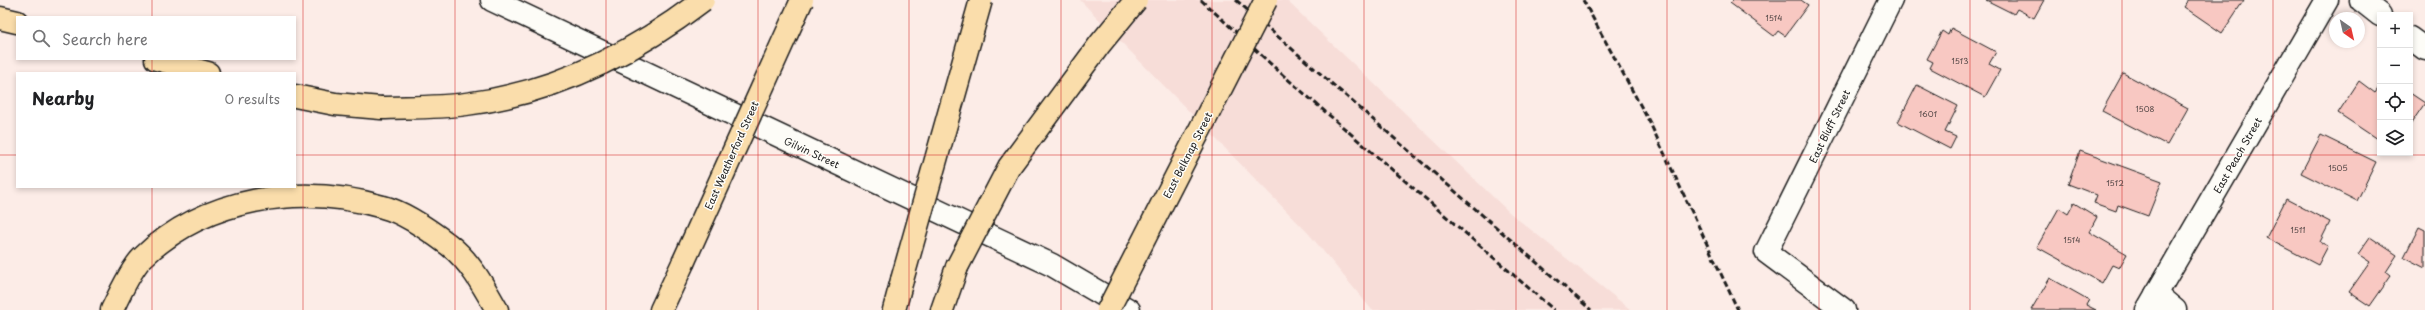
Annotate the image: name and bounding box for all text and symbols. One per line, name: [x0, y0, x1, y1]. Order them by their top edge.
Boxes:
house number: 1514: [1766, 12, 1782, 24]
north arrow: [2329, 12, 2365, 48]
map controls: [2377, 12, 2413, 156]
button: +: [2377, 12, 2413, 48]
search box: [16, 16, 296, 60]
icon: search: [30, 27, 52, 49]
text: Search here: [62, 27, 148, 50]
button: −: [2377, 48, 2413, 84]
house number: 1513: [1952, 55, 1968, 67]
button: locate: [2377, 84, 2413, 120]
text: Nearby: [32, 85, 94, 111]
street label: East Bluff Street: [1805, 87, 1853, 165]
text: 0 results: [225, 89, 280, 108]
street label: East Weatherford Street: [700, 98, 762, 212]
house number: 1508: [2136, 103, 2154, 115]
house number: 1601: [1919, 108, 1937, 120]
street label: East Belknap Street: [1159, 109, 1215, 201]
street label: East Peach Street: [2209, 114, 2265, 196]
button: layers: [2377, 120, 2413, 156]
street label: Gilvin Street: [782, 133, 842, 171]
house number: 1505: [2328, 162, 2348, 174]
house number: 1512: [2106, 177, 2124, 189]
house number: 1511: [2291, 224, 2305, 236]
house number: 1514: [2064, 234, 2080, 246]

